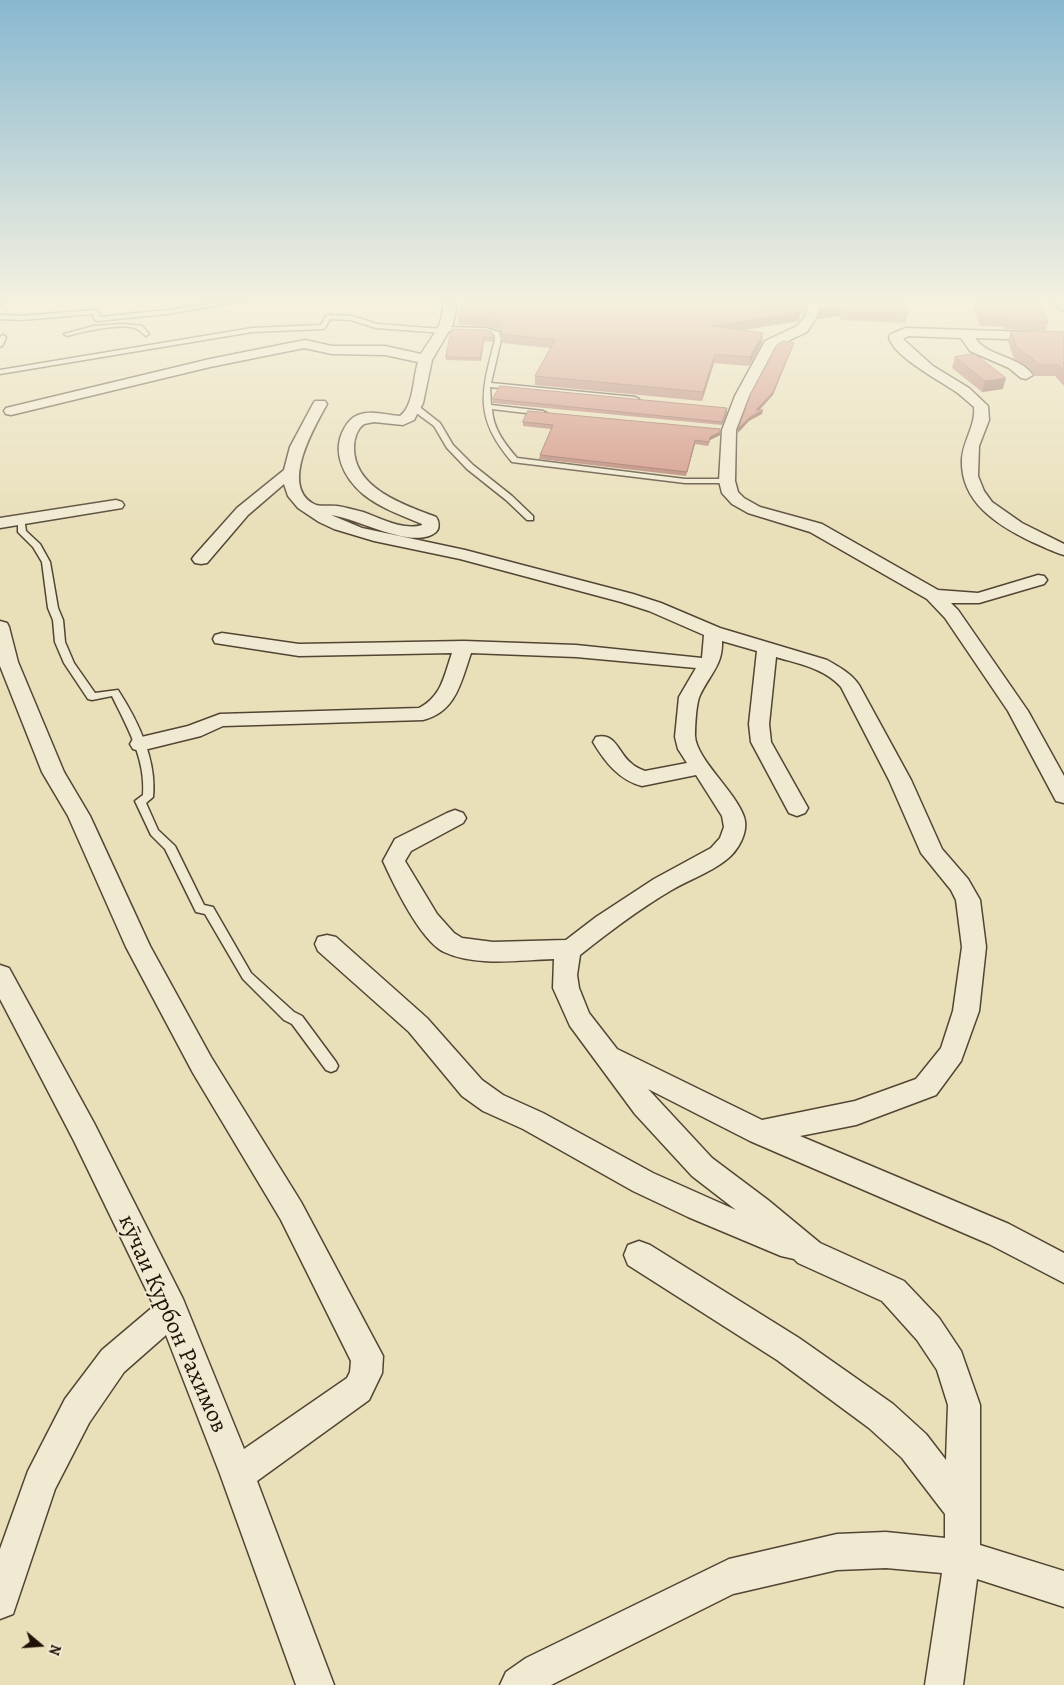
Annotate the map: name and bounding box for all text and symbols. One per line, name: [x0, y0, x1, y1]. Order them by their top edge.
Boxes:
street label: кӯчаи Курбон Рахимов: [111, 1211, 233, 1437]
north arrow: [15, 1620, 65, 1670]
text: N: [44, 1642, 65, 1658]

